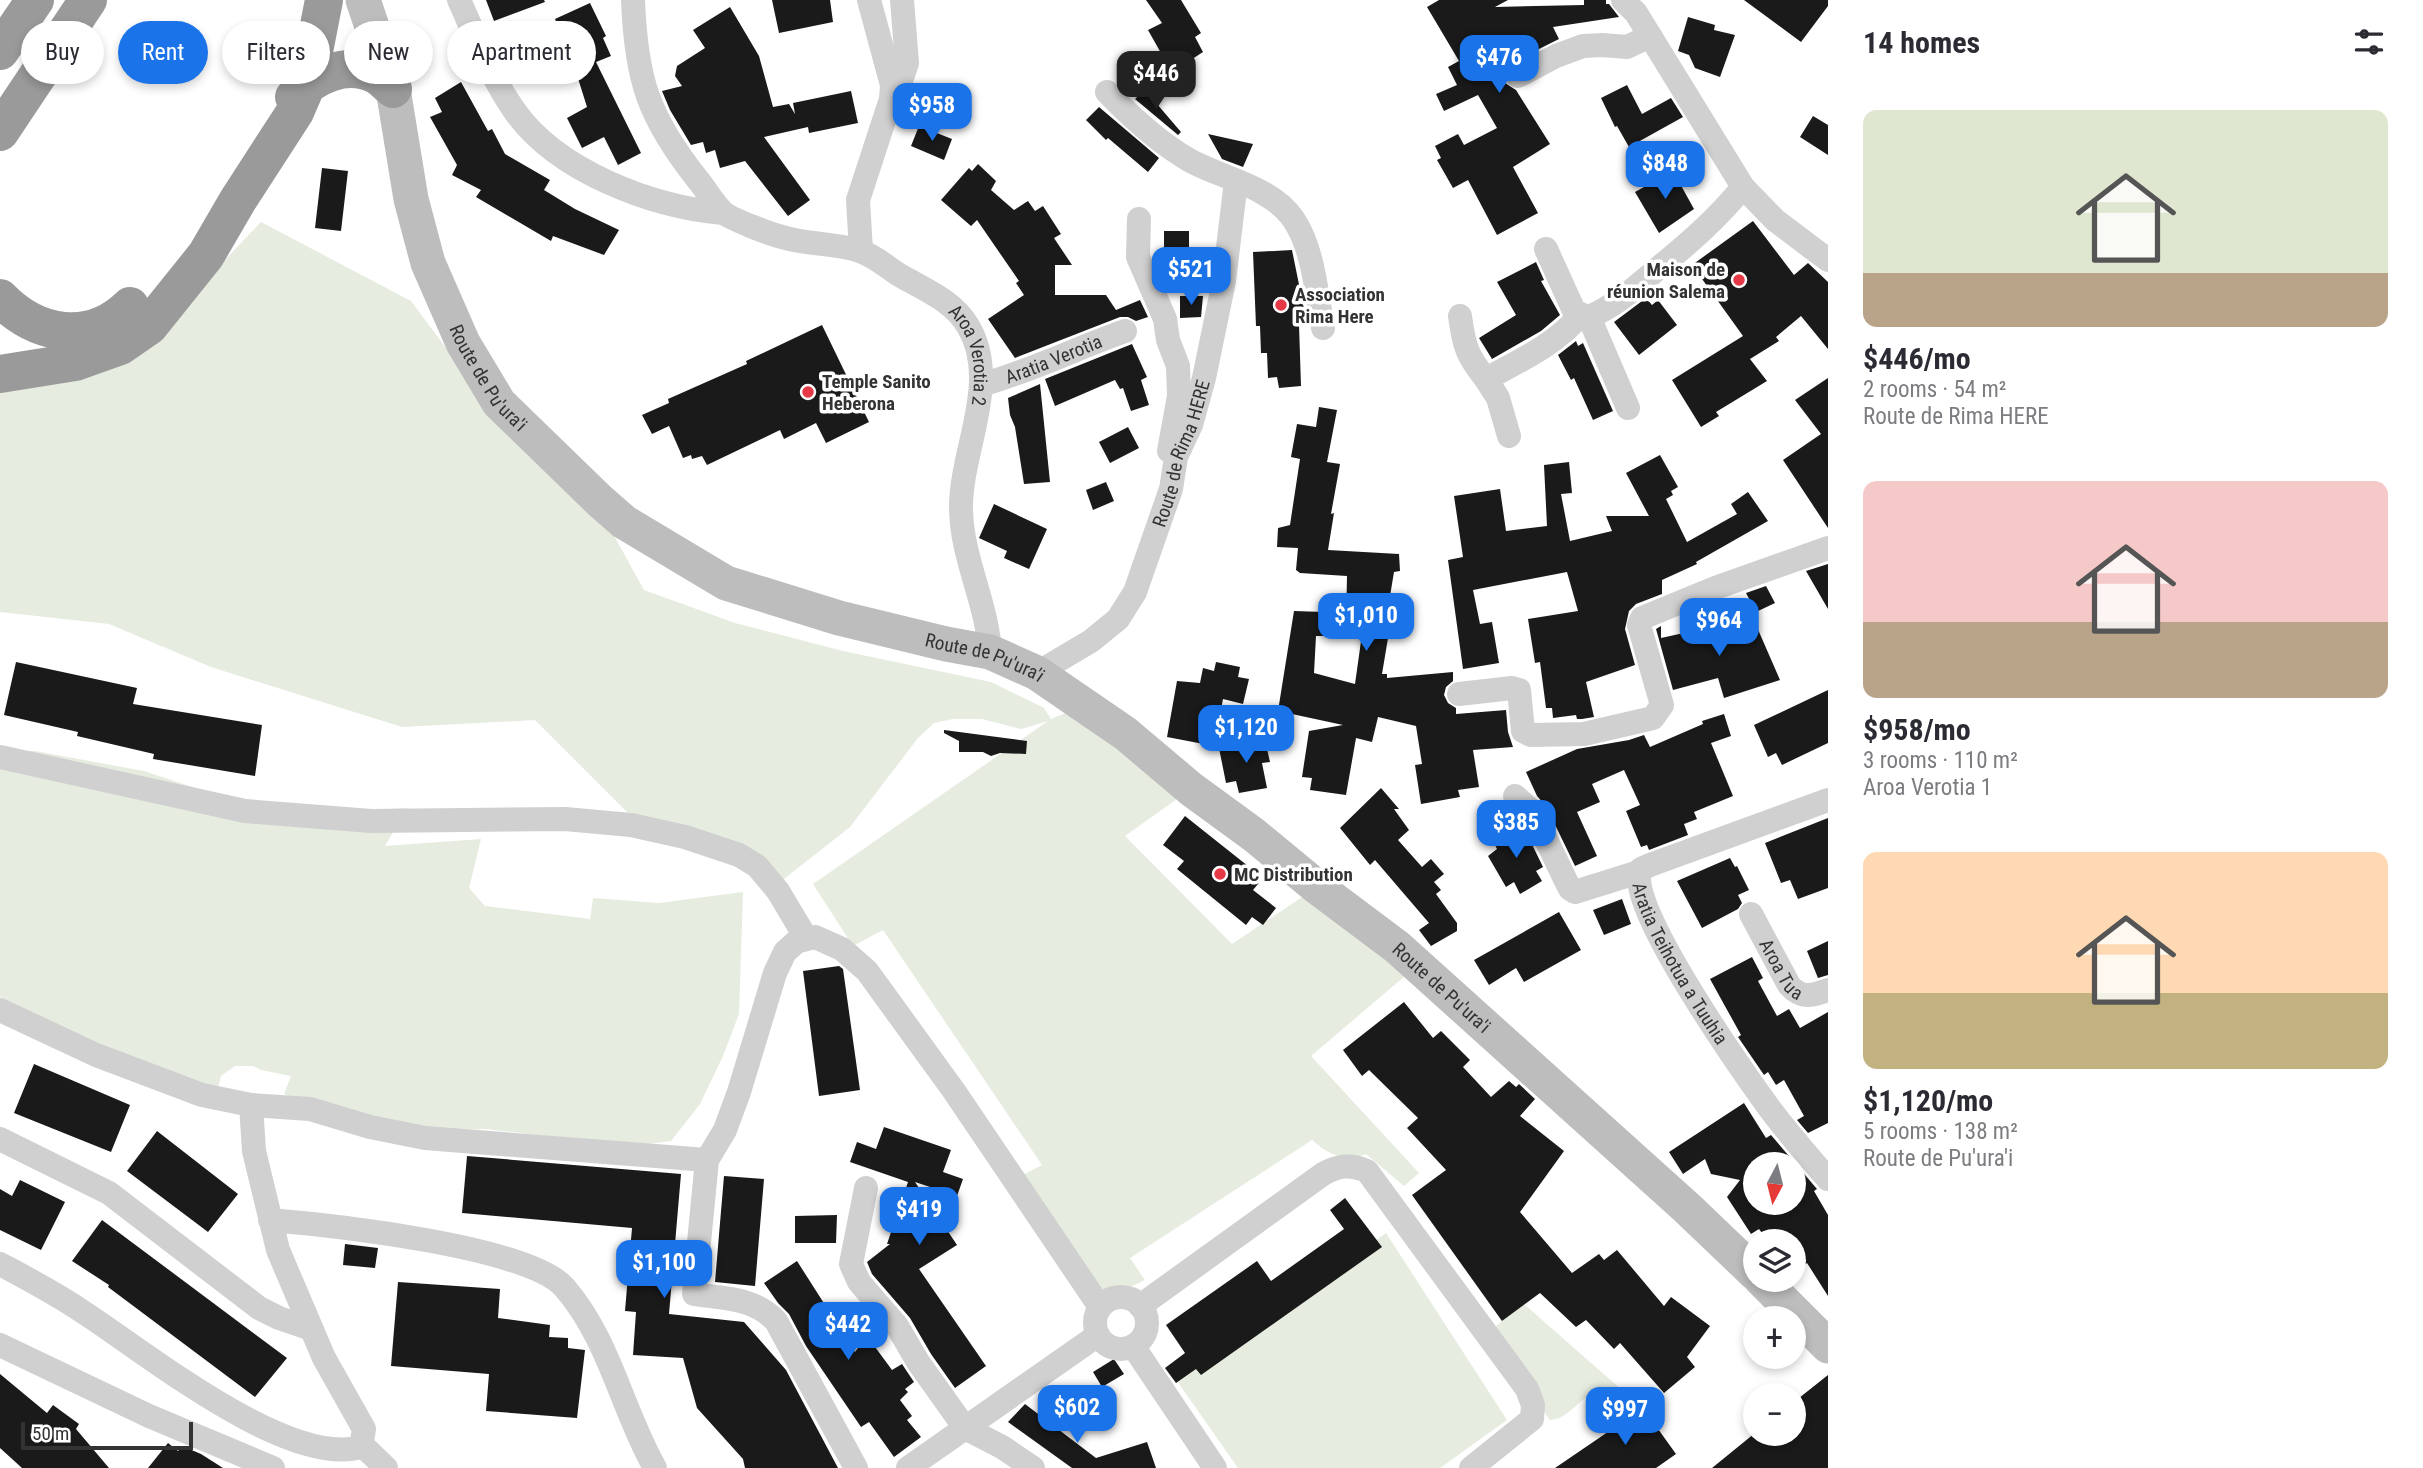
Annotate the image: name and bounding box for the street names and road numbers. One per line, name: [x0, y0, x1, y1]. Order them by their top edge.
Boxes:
street label: Aroa Verotia 2: [944, 299, 992, 407]
street label: Route de Pu'ura'i: [444, 321, 532, 436]
street label: Aratia Verotia: [1002, 330, 1105, 389]
street label: Route de Rima HERE: [1148, 377, 1215, 530]
street label: Route de Pu'ura'i: [923, 628, 1049, 687]
street label: Aratia Teihotua a Tuuhia: [1627, 880, 1733, 1049]
street label: Aroa Tua: [1754, 935, 1807, 1005]
street label: Route de Pu'ura'i: [1388, 938, 1495, 1038]

